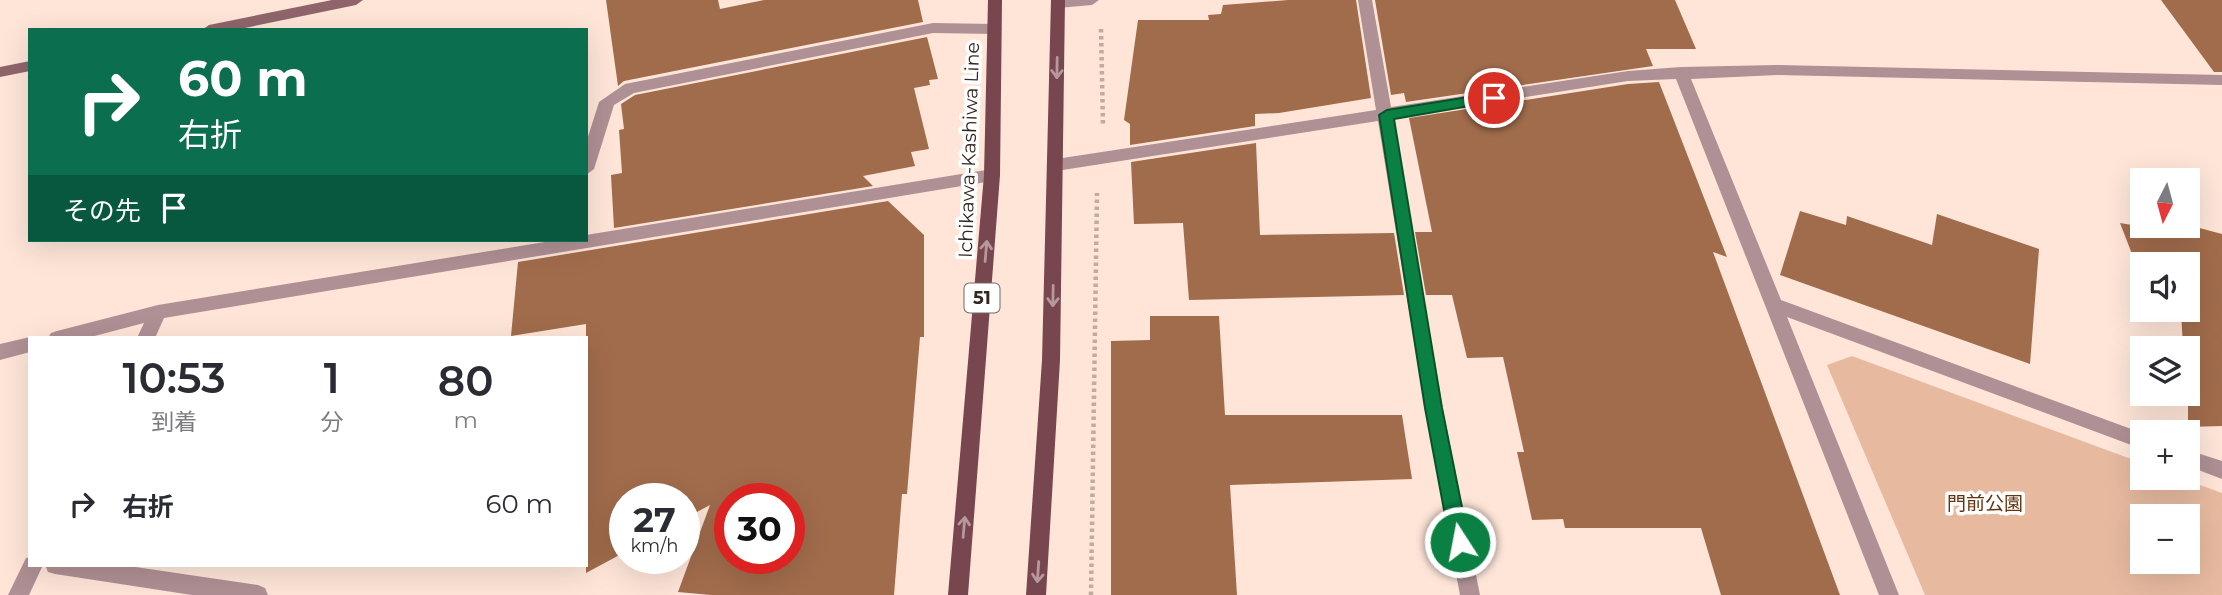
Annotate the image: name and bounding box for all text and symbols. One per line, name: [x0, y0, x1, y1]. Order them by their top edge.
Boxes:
street label: Ichikawa-Kashiwa Line: [954, 42, 984, 258]
text: 60 m: [178, 49, 308, 108]
icon: right: [63, 56, 154, 147]
one-way arrow: [1050, 56, 1064, 79]
pin: [1464, 68, 1524, 128]
icon: arrive: [1475, 79, 1513, 117]
text: 右折: [178, 115, 242, 154]
north arrow: [2130, 168, 2200, 238]
map controls: [2130, 168, 2200, 574]
icon: arrive: [155, 189, 193, 227]
text: その先: [63, 195, 141, 227]
one-way arrow: [980, 241, 993, 263]
button: sound: [2130, 252, 2200, 322]
road number: 51: [964, 284, 1000, 312]
one-way arrow: [1046, 284, 1060, 307]
button: layers: [2130, 336, 2200, 406]
text: 10:53: [123, 352, 226, 404]
text: 1: [324, 352, 340, 404]
text: 80: [438, 355, 493, 407]
text: m: [453, 406, 478, 434]
text: 到着: [151, 408, 197, 436]
text: 分: [320, 408, 343, 436]
button: +: [2130, 420, 2200, 490]
speed limit sign: 30: [714, 483, 805, 574]
icon: right: [63, 485, 101, 523]
text: 60 m: [486, 488, 553, 520]
text: 右折: [122, 491, 174, 523]
park label: 門前公園: [1947, 492, 2023, 515]
text: 27: [633, 498, 676, 541]
button: −: [2130, 504, 2200, 574]
position arrow: [1423, 505, 1497, 579]
one-way arrow: [958, 516, 971, 539]
text: km/h: [630, 535, 679, 557]
one-way arrow: [1031, 560, 1044, 583]

